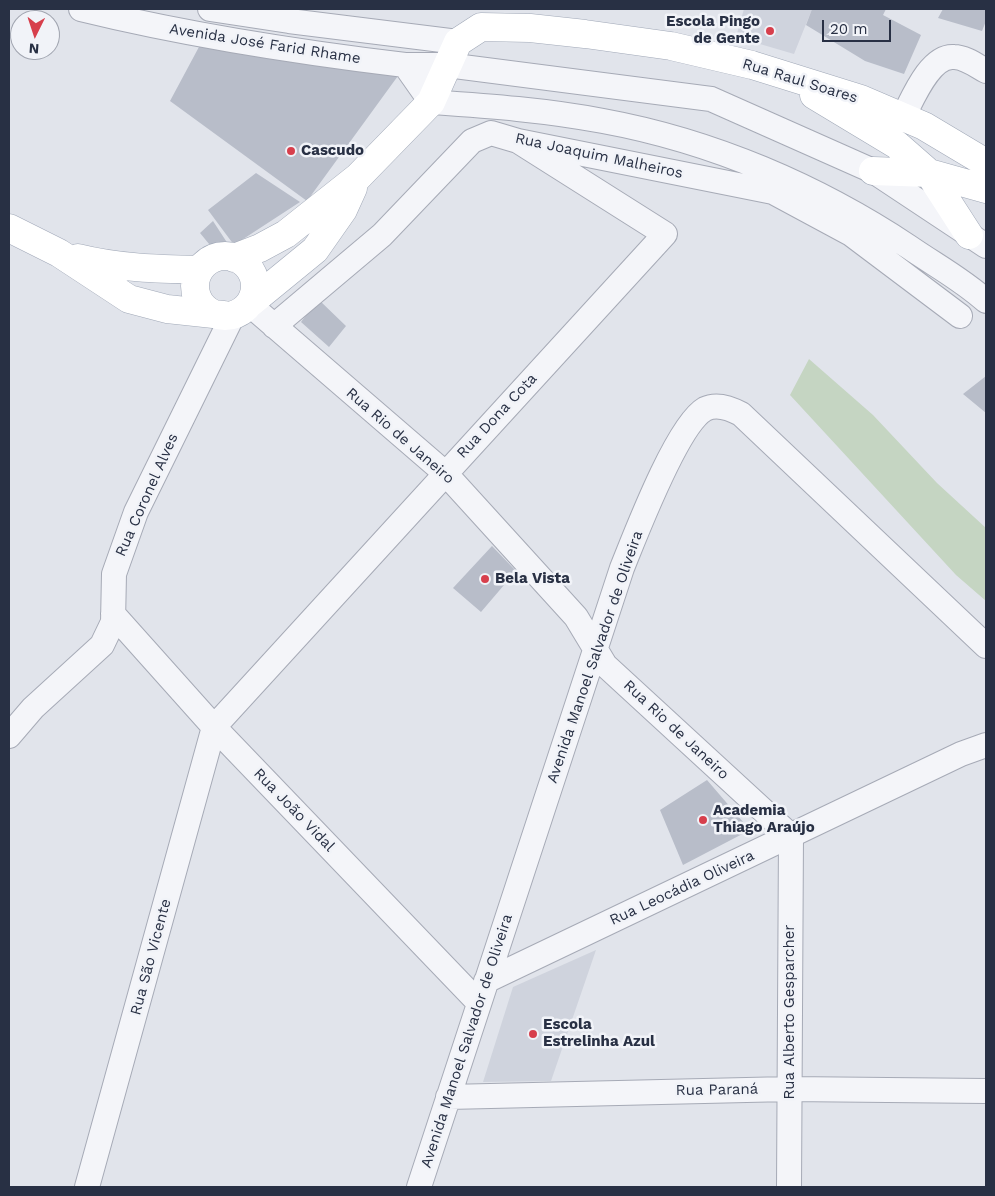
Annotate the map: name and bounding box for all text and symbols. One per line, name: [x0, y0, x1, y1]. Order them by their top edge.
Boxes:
north arrow: [10, 10, 60, 60]
scale bar: [825, 10, 894, 42]
place label: Escola Pingo de Gente: [666, 13, 760, 48]
street label: Avenida José Farid Rhame: [168, 20, 362, 68]
text: 20 m: [830, 20, 868, 38]
marker: Escola Pingo de Gente: [764, 25, 776, 37]
text: N: [28, 41, 40, 57]
street label: Rua Raul Soares: [740, 55, 860, 107]
street label: Rua Joaquim Malheiros: [513, 129, 685, 183]
place label: Cascudo: [301, 142, 364, 160]
marker: Cascudo: [285, 145, 297, 157]
street label: Rua Dona Cota: [453, 370, 541, 462]
street label: Rua Rio de Janeiro: [342, 384, 458, 488]
street label: Rua Coronel Alves: [112, 431, 182, 559]
street label: Avenida Manoel Salvador de Oliveira: [543, 528, 647, 786]
place label: Bela Vista: [495, 570, 570, 588]
marker: Bela Vista: [479, 573, 491, 585]
street label: Rua Rio de Janeiro: [620, 677, 732, 783]
street label: Rua João Vidal: [250, 765, 338, 855]
place label: Academia Thiago Araújo: [713, 802, 815, 837]
marker: Academia Thiago Araújo: [697, 814, 709, 826]
street label: Rua Leocádia Oliveira: [607, 847, 757, 929]
street label: Rua São Vicente: [127, 897, 175, 1017]
street label: Avenida Manoel Salvador de Oliveira: [417, 912, 517, 1170]
street label: Rua Alberto Gesparcher: [781, 925, 799, 1099]
place label: Escola Estrelinha Azul: [543, 1016, 655, 1051]
marker: Escola Estrelinha Azul: [527, 1028, 539, 1040]
street label: Rua Paraná: [676, 1080, 758, 1100]

